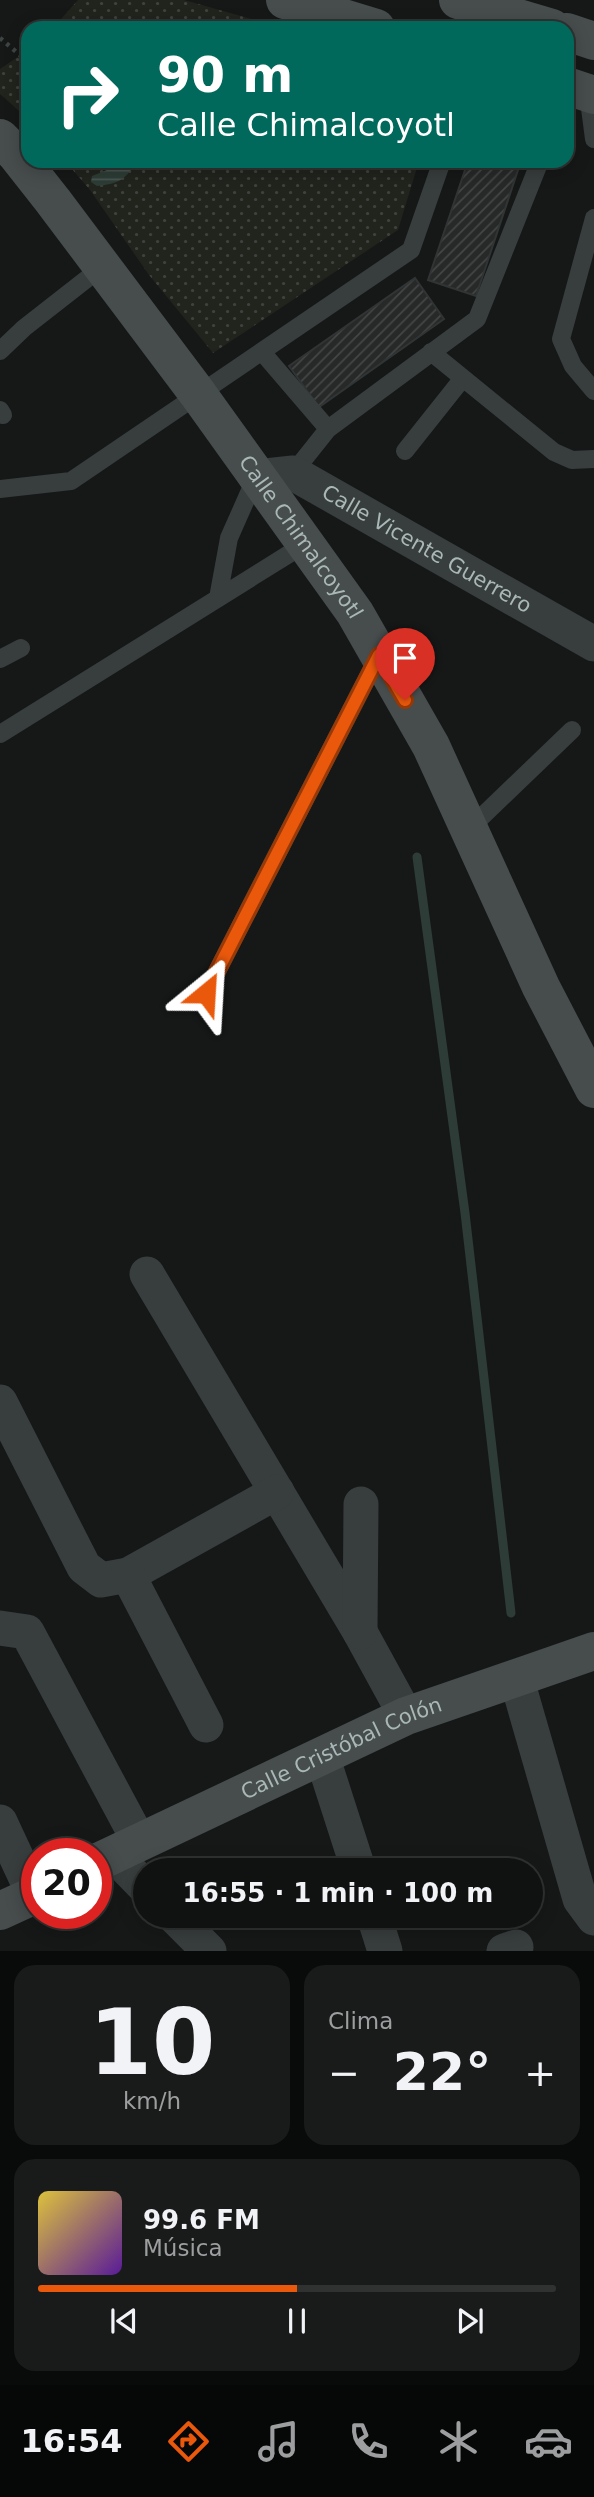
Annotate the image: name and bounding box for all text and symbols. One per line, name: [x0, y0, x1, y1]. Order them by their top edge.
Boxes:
text: 90 m: [157, 47, 293, 104]
icon: right: [42, 49, 133, 140]
text: Calle Chimalcoyotl: [157, 106, 455, 144]
street label: Calle Chimalcoyotl: [234, 451, 368, 623]
street label: Calle Vicente Guerrero: [318, 480, 536, 618]
pin: [375, 628, 435, 700]
icon: arrive: [386, 639, 424, 677]
position arrow: [169, 956, 243, 1030]
street label: Calle Cristóbal Colón: [237, 1693, 445, 1805]
speed limit sign: 20: [21, 1838, 112, 1929]
text: 16:55 · 1 min · 100 m: [183, 1878, 493, 1908]
text: 10: [89, 1990, 215, 2095]
text: Clima: [328, 2008, 393, 2034]
text: 22°: [393, 2042, 491, 2102]
text: −: [328, 2051, 360, 2095]
text: +: [524, 2051, 556, 2095]
text: km/h: [123, 2088, 181, 2114]
text: 99.6 FM: [143, 2205, 260, 2235]
text: Música: [143, 2235, 223, 2261]
icon: previous: [105, 2302, 143, 2340]
icon: pause: [278, 2302, 316, 2340]
icon: next: [451, 2302, 489, 2340]
icon: directions: [164, 2417, 213, 2466]
icon: music: [254, 2417, 303, 2466]
icon: phone: [344, 2417, 393, 2466]
icon: climate: [434, 2417, 483, 2466]
icon: car: [524, 2417, 573, 2466]
text: 16:54: [21, 2422, 122, 2460]

